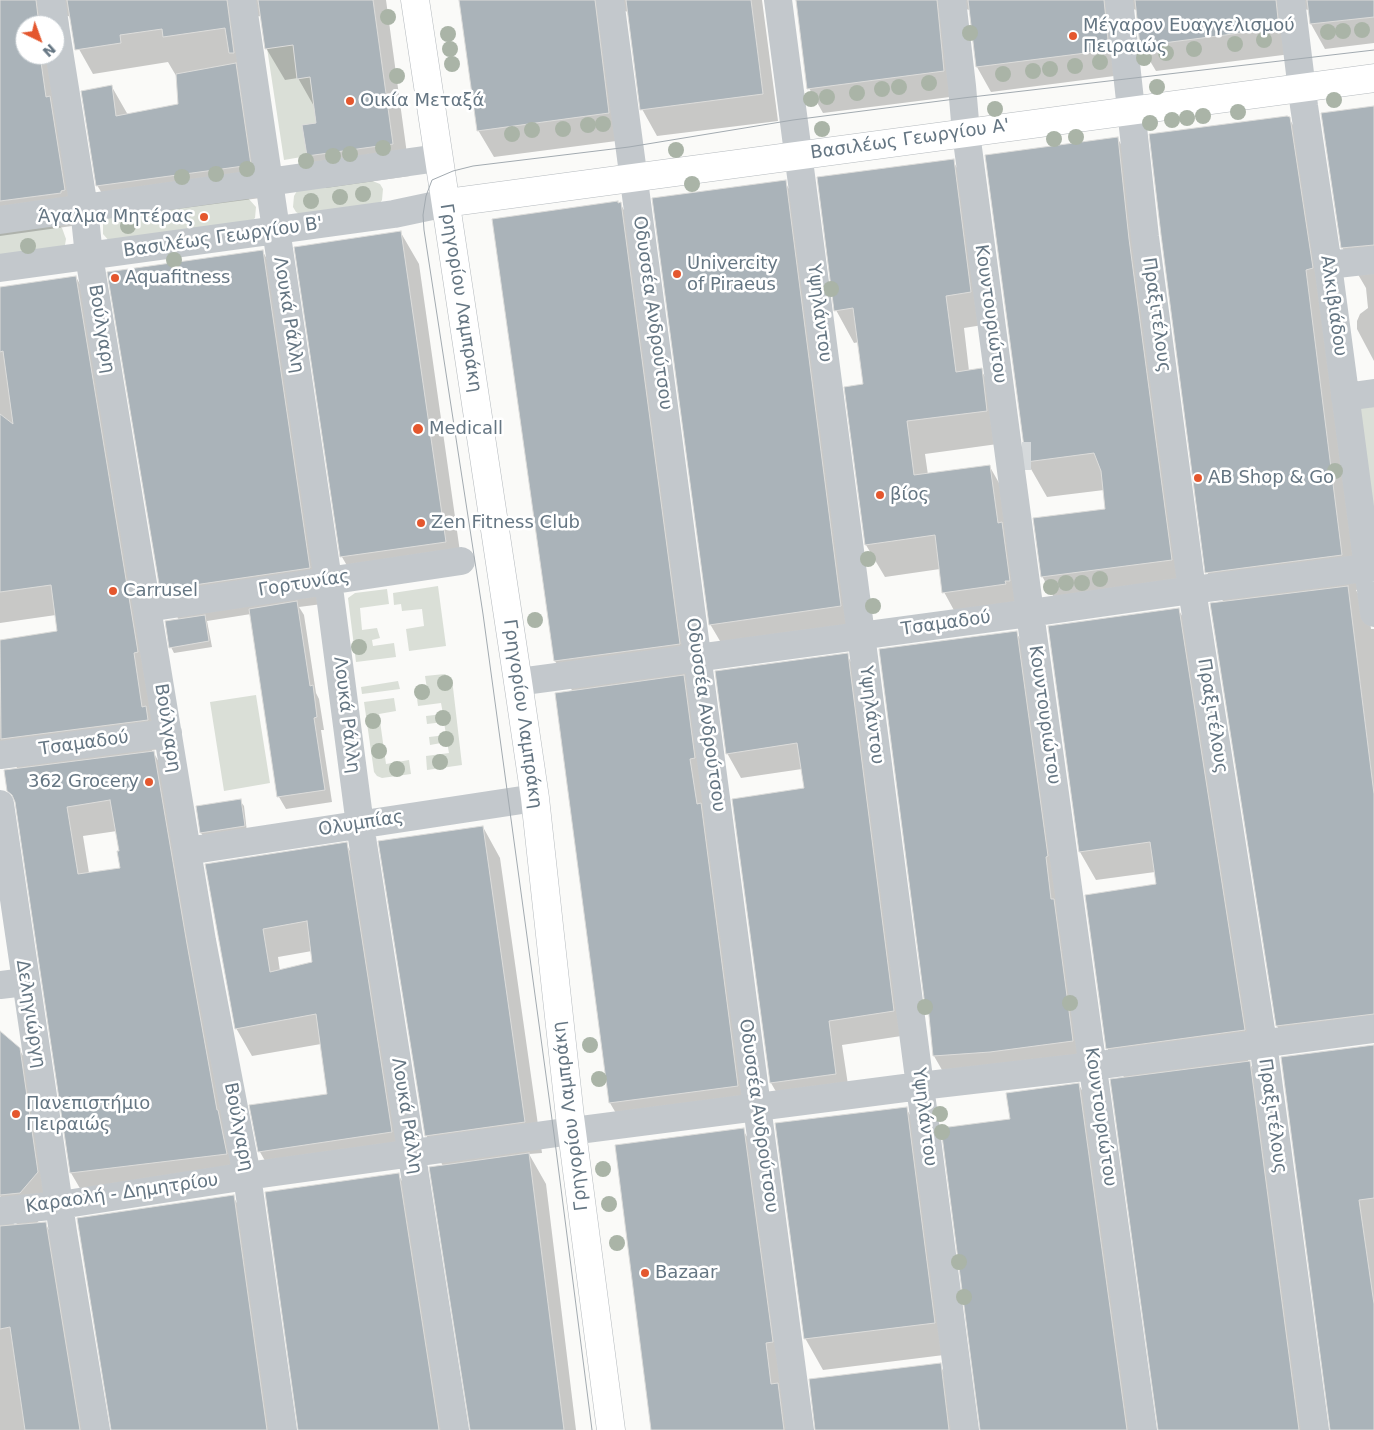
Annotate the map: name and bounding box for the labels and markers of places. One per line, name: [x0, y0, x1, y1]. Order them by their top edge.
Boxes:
place label: Μέγαρον Ευαγγελισμού Πειραιώς: [1083, 15, 1295, 58]
marker: Μέγαρον Ευαγγελισμού Πειραιώς: [1067, 30, 1079, 42]
place label: Οικία Μεταξά: [360, 90, 484, 112]
marker: Οικία Μεταξά: [344, 95, 356, 107]
place label: Άγαλμα Μητέρας: [38, 206, 194, 228]
marker: Άγαλμα Μητέρας: [198, 211, 210, 223]
place label: Univercity of Piraeus: [687, 253, 778, 296]
place label: Aquafitness: [125, 267, 230, 289]
marker: Univercity of Piraeus: [671, 268, 683, 280]
marker: Aquafitness: [109, 272, 121, 284]
place label: Medicall: [429, 418, 503, 440]
marker: Medicall: [411, 422, 425, 436]
place label: AB Shop & Go: [1208, 467, 1334, 489]
marker: AB Shop & Go: [1192, 472, 1204, 484]
place label: βίος: [890, 484, 929, 506]
marker: βίος: [874, 489, 886, 501]
place label: Zen Fitness Club: [431, 512, 580, 534]
marker: Zen Fitness Club: [415, 517, 427, 529]
place label: Carrusel: [123, 580, 198, 602]
marker: Carrusel: [107, 585, 119, 597]
place label: 362 Grocery: [28, 771, 139, 793]
marker: 362 Grocery: [143, 776, 155, 788]
place label: Πανεπιστήμιο Πειραιώς: [26, 1093, 150, 1136]
marker: Πανεπιστήμιο Πειραιώς: [10, 1108, 22, 1120]
place label: Bazaar: [655, 1262, 717, 1284]
marker: Bazaar: [639, 1267, 651, 1279]

